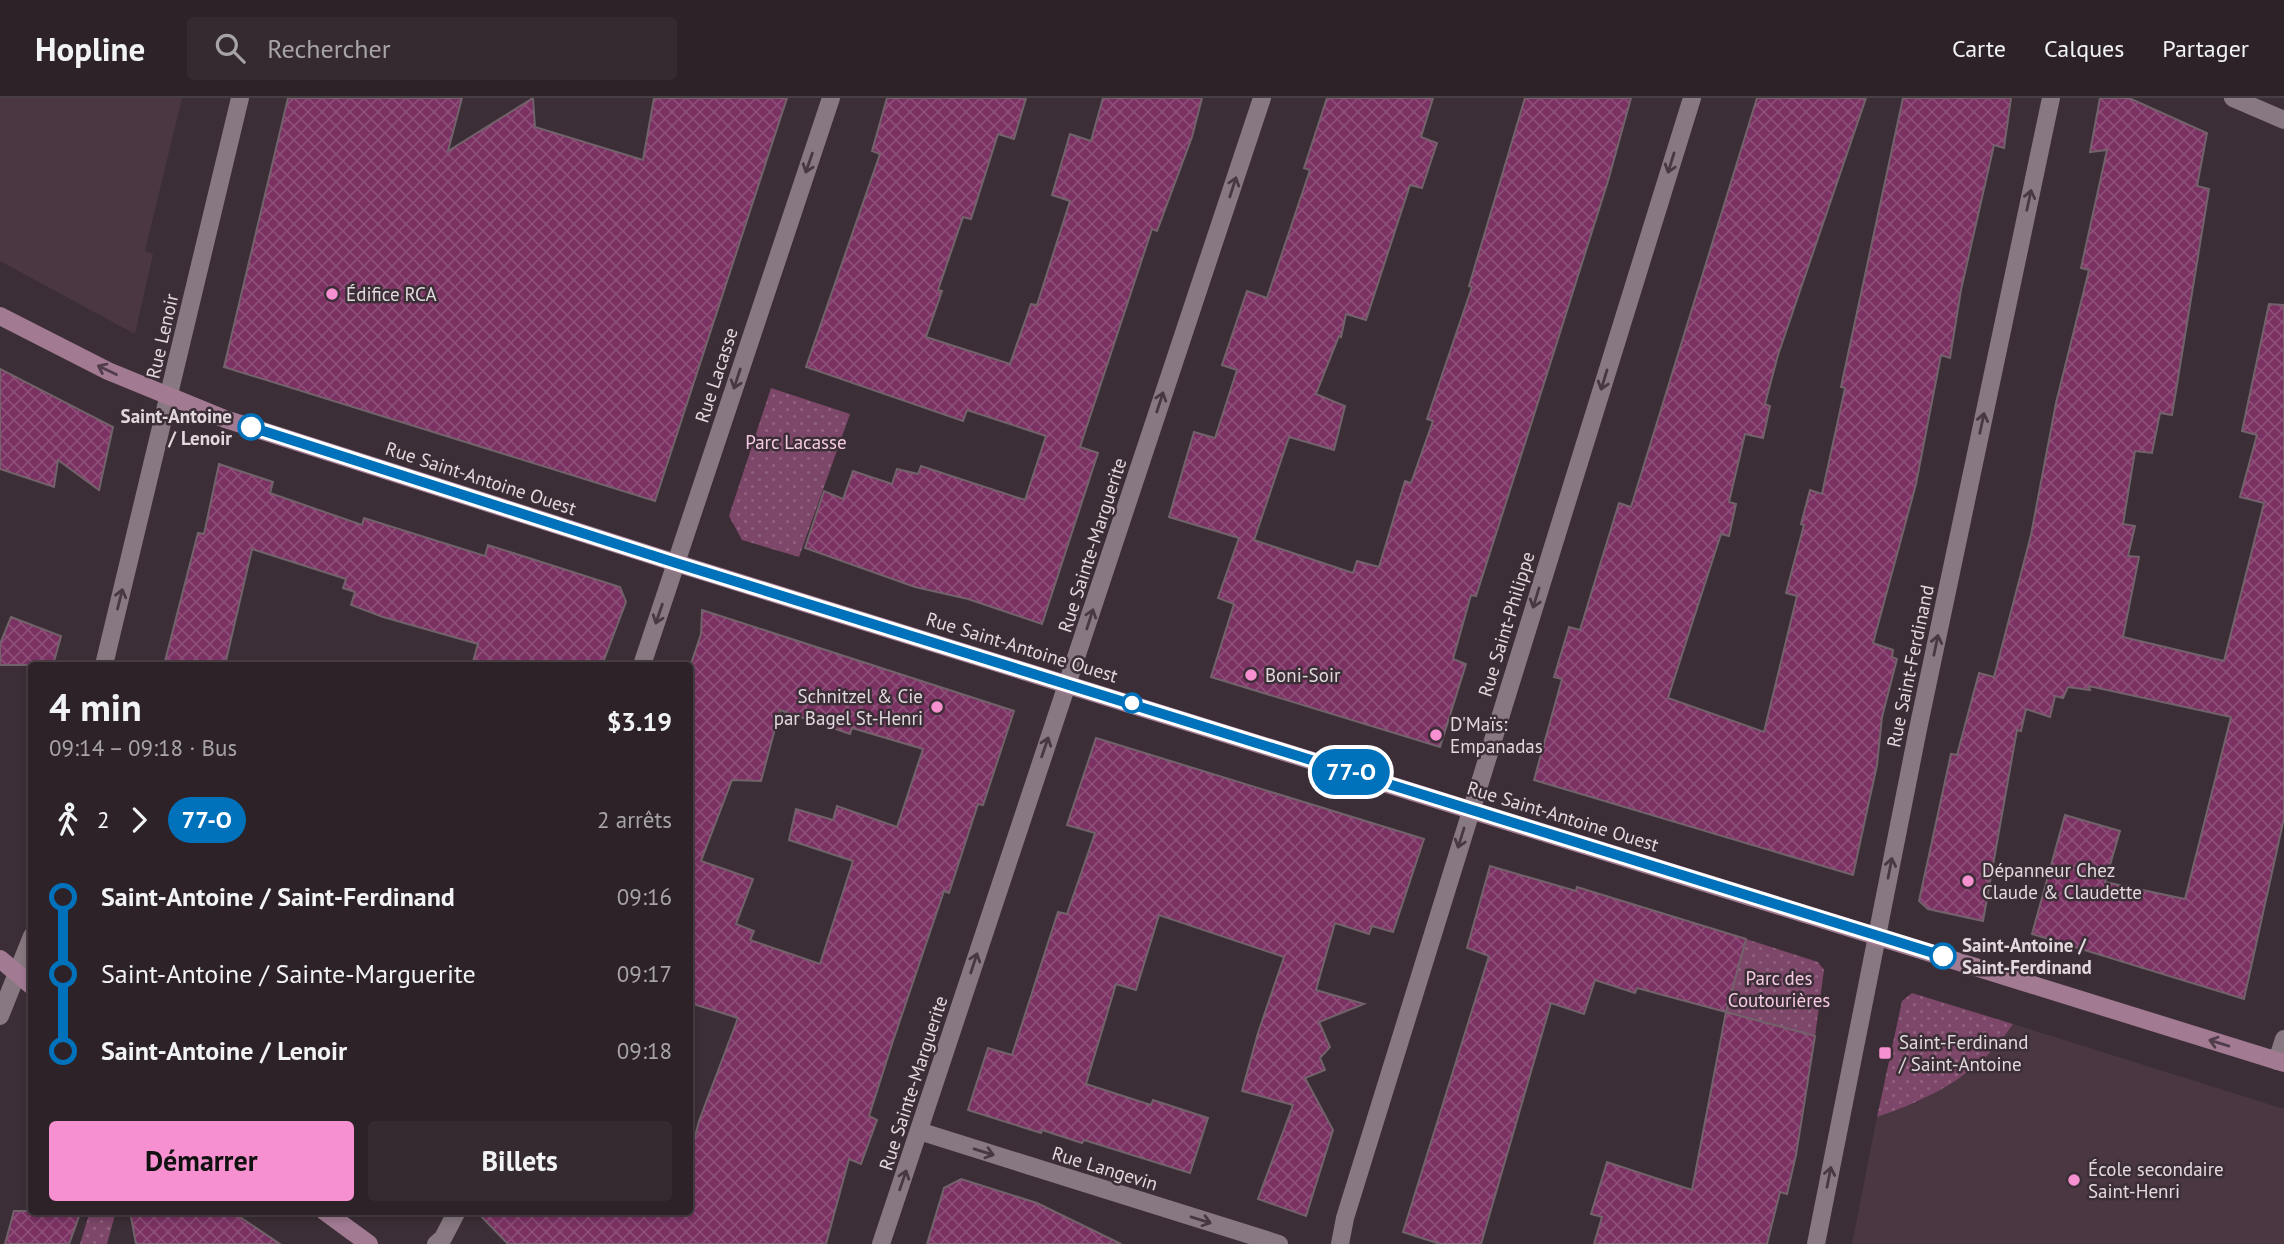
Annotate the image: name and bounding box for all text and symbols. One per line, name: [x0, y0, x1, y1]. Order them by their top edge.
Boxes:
search box: [187, 17, 677, 80]
text: Hopline: [35, 27, 145, 70]
icon: search: [211, 29, 249, 67]
text: Rechercher: [267, 32, 391, 65]
text: Carte: [1952, 33, 2006, 64]
text: Calques: [2044, 33, 2124, 64]
text: Partager: [2162, 33, 2249, 64]
one-way arrow: [802, 151, 814, 173]
one-way arrow: [1664, 152, 1677, 174]
one-way arrow: [1227, 176, 1240, 198]
one-way arrow: [2023, 189, 2037, 212]
place label: Édifice RCA: [346, 282, 437, 306]
marker: Édifice RCA: [324, 286, 340, 302]
street label: Rue Lenoir: [141, 291, 184, 381]
street label: Rue Lacasse: [689, 324, 743, 426]
one-way arrow: [97, 363, 118, 377]
one-way arrow: [730, 367, 742, 389]
one-way arrow: [1596, 369, 1609, 391]
one-way arrow: [1155, 392, 1167, 414]
place label: Saint-Antoine / Lenoir: [121, 404, 232, 450]
one-way arrow: [1976, 412, 1990, 435]
marker: Saint-Antoine / Lenoir: [238, 414, 264, 440]
park label: Parc Lacasse: [745, 430, 847, 454]
street label: Rue Saint-Antoine Ouest: [383, 436, 580, 520]
street label: Rue Sainte-Marguerite: [1052, 455, 1132, 635]
street label: Rue Saint-Philippe: [1472, 548, 1540, 700]
street label: Rue Saint-Ferdinand: [1881, 583, 1939, 749]
one-way arrow: [1529, 586, 1542, 608]
one-way arrow: [114, 588, 127, 611]
one-way arrow: [652, 602, 664, 624]
street label: Rue Saint-Antoine Ouest: [923, 606, 1121, 688]
one-way arrow: [1085, 608, 1097, 630]
one-way arrow: [1929, 634, 1943, 657]
place label: Boni-Soir: [1265, 663, 1341, 687]
marker: Boni-Soir: [1243, 667, 1259, 683]
text: 4 min: [49, 682, 142, 731]
place label: Schnitzel & Cie par Bagel St-Henri: [774, 684, 923, 730]
unlabelled marker: [1122, 693, 1142, 713]
marker: Schnitzel & Cie par Bagel St-Henri: [929, 699, 945, 715]
text: $3.19: [607, 705, 672, 738]
place label: D'Maïs: Empanadas: [1450, 712, 1543, 758]
marker: D'Maïs: Empanadas: [1428, 727, 1444, 743]
text: 09:14 – 09:18 · Bus: [49, 733, 237, 762]
one-way arrow: [1040, 737, 1052, 759]
line badge: 77-O: [1302, 749, 1400, 795]
text: 77-O: [1326, 756, 1376, 787]
street label: Rue Saint-Antoine Ouest: [1464, 775, 1662, 857]
icon: walk: [49, 801, 87, 839]
icon: forward: [120, 801, 158, 839]
text: 77-O: [182, 804, 232, 835]
text: 2: [97, 805, 110, 834]
text: 2 arrêts: [597, 805, 672, 834]
one-way arrow: [1453, 827, 1466, 849]
one-way arrow: [1884, 857, 1898, 880]
place label: Dépanneur Chez Claude & Claudette: [1982, 858, 2142, 904]
marker: Dépanneur Chez Claude & Claudette: [1960, 873, 1976, 889]
text: Saint-Antoine / Saint-Ferdinand: [101, 880, 455, 913]
text: 09:16: [617, 882, 672, 911]
place label: Saint-Antoine / Saint-Ferdinand: [1962, 933, 2092, 979]
marker: Saint-Antoine / Saint-Ferdinand: [1930, 943, 1956, 969]
one-way arrow: [969, 953, 981, 975]
text: Saint-Antoine / Sainte-Marguerite: [101, 957, 476, 990]
text: 09:17: [617, 959, 672, 988]
park label: Parc des Coutourières: [1728, 966, 1830, 1012]
street label: Rue Sainte-Marguerite: [873, 993, 953, 1173]
place label: Saint-Ferdinand / Saint-Antoine: [1898, 1030, 2028, 1076]
text: Saint-Antoine / Lenoir: [101, 1034, 347, 1067]
text: 09:18: [617, 1036, 672, 1065]
one-way arrow: [2208, 1036, 2230, 1049]
marker: Saint-Ferdinand / Saint-Antoine: [1877, 1045, 1893, 1061]
button: Démarrer: [49, 1121, 354, 1201]
button: Billets: [368, 1121, 672, 1201]
street label: Rue Langevin: [1049, 1141, 1161, 1195]
one-way arrow: [972, 1147, 994, 1160]
place label: École secondaire Saint-Henri: [2088, 1157, 2224, 1203]
one-way arrow: [1823, 1166, 1836, 1189]
one-way arrow: [898, 1169, 910, 1191]
marker: École secondaire Saint-Henri: [2066, 1172, 2082, 1188]
one-way arrow: [1190, 1214, 1212, 1227]

